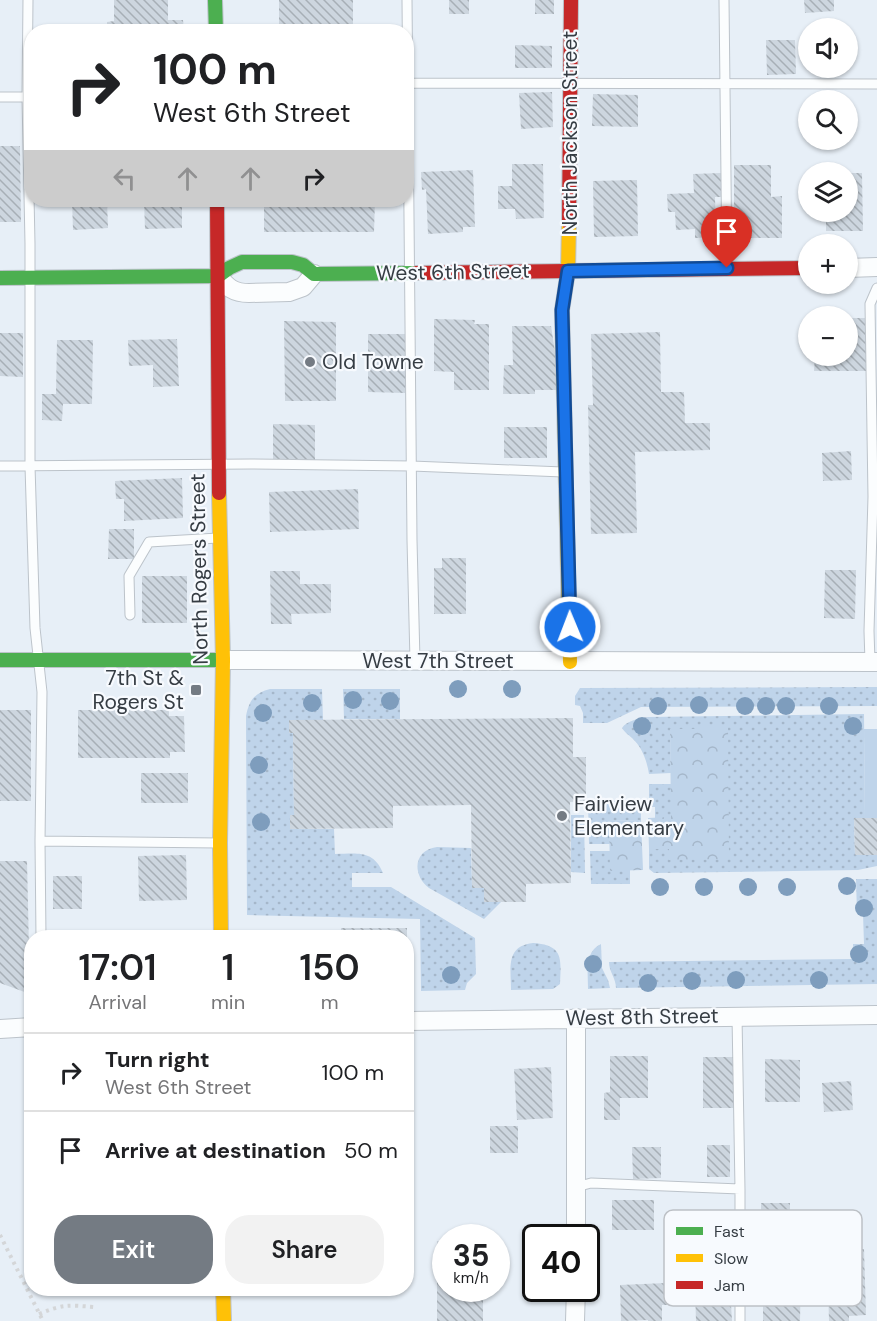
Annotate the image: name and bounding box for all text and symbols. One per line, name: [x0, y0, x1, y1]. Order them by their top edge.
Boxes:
map controls: [798, 18, 858, 366]
button: sound: [798, 18, 858, 78]
street label: North Jackson Street: [556, 31, 584, 235]
text: 100 m: [153, 42, 277, 97]
icon: right: [54, 48, 132, 126]
button: search: [798, 90, 858, 150]
text: West 6th Street: [153, 95, 351, 130]
icon: left: [108, 162, 141, 195]
icon: ahead: [171, 162, 204, 195]
icon: ahead: [234, 162, 267, 195]
icon: right: [297, 162, 330, 195]
button: layers: [798, 162, 858, 222]
pin: [701, 206, 752, 268]
icon: arrive: [710, 215, 743, 248]
button: +: [798, 234, 858, 294]
street label: West 6th Street: [376, 257, 530, 287]
button: −: [798, 306, 858, 366]
place label: Old Towne: [322, 348, 424, 376]
marker: Old Towne: [303, 355, 317, 369]
street label: North Rogers Street: [183, 473, 215, 665]
position arrow: [538, 595, 602, 659]
street label: West 7th Street: [362, 647, 514, 675]
place label: 7th St & Rogers St: [93, 664, 184, 716]
marker: 7th St & Rogers St: [189, 683, 203, 697]
place label: Fairview Elementary: [574, 790, 685, 842]
marker: Fairview Elementary: [555, 809, 569, 823]
text: 17:01: [78, 944, 157, 991]
text: 1: [222, 944, 234, 991]
text: 150: [300, 944, 360, 991]
text: Arrival: [88, 989, 147, 1015]
text: min: [211, 989, 245, 1015]
text: m: [321, 989, 338, 1015]
street label: West 8th Street: [565, 1002, 719, 1032]
text: Turn right: [105, 1045, 210, 1074]
icon: right: [54, 1056, 87, 1089]
text: 100 m: [322, 1058, 384, 1087]
text: West 6th Street: [105, 1074, 251, 1100]
icon: arrive: [54, 1134, 87, 1167]
text: Arrive at destination: [105, 1136, 326, 1165]
text: 50 m: [344, 1136, 398, 1165]
legend: [664, 1210, 862, 1306]
button: Exit: [54, 1215, 213, 1284]
button: Share: [225, 1215, 384, 1284]
text: Fast: [714, 1221, 745, 1242]
speed limit sign: 40: [522, 1224, 600, 1302]
text: 35: [453, 1236, 489, 1275]
text: Slow: [714, 1248, 748, 1269]
text: km/h: [453, 1268, 489, 1288]
text: Jam: [714, 1275, 745, 1296]

